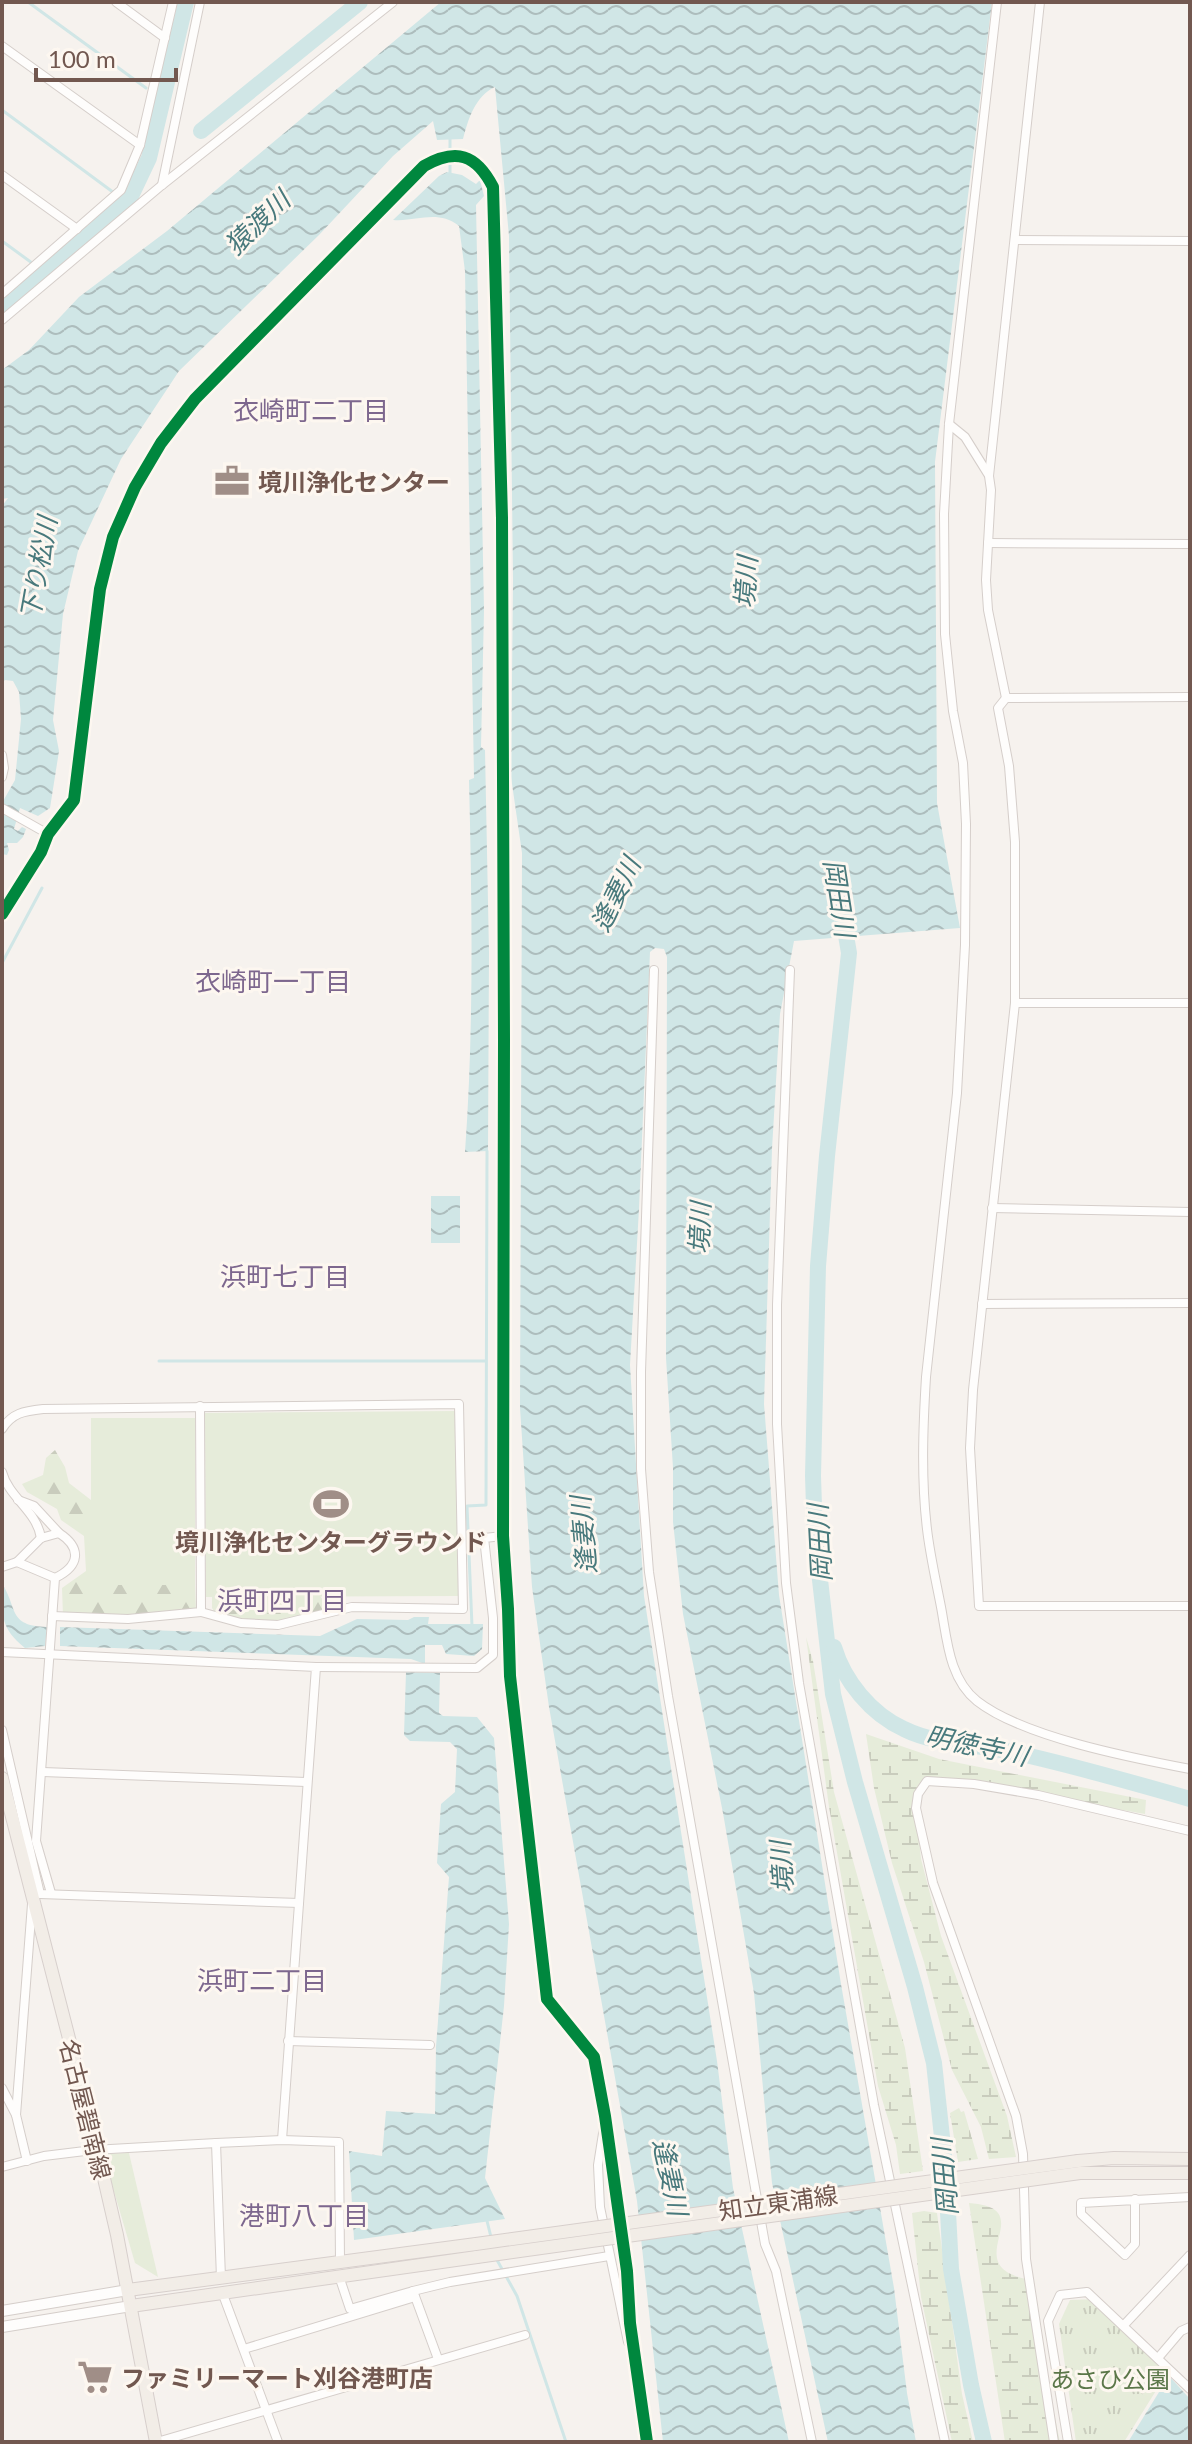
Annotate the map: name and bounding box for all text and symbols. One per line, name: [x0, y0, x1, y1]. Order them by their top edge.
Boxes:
scale bar: [36, 32, 176, 82]
text: 100 m: [48, 44, 116, 73]
water label: 猿渡川: [218, 181, 298, 261]
district label: 衣崎町二丁目: [233, 394, 389, 426]
office icon: 境川浄化センター: [213, 462, 251, 500]
place label: 境川浄化センター: [258, 467, 450, 496]
water label: 下り松川: [13, 511, 63, 622]
water label: 境川: [727, 552, 763, 609]
water label: 逢妻川: [584, 849, 648, 936]
water label: 岡田川: [818, 857, 862, 942]
district label: 衣崎町一丁目: [195, 965, 351, 997]
water label: 境川: [682, 1198, 716, 1255]
district label: 浜町七丁目: [220, 1260, 350, 1292]
sports icon: 境川浄化センターグラウンド: [312, 1485, 350, 1523]
water label: 逢妻川: [563, 1492, 602, 1575]
water label: 岡田川: [801, 1500, 837, 1583]
place label: 境川浄化センターグラウンド: [175, 1527, 487, 1556]
district label: 浜町四丁目: [217, 1584, 347, 1616]
water label: 明徳寺川: [923, 1719, 1034, 1772]
water label: 境川: [763, 1837, 799, 1894]
district label: 浜町二丁目: [197, 1964, 327, 1996]
street label: 名古屋碧南線: [55, 2036, 117, 2182]
water label: 岡田川: [924, 2134, 963, 2217]
water label: 逢妻川: [647, 2136, 695, 2221]
street label: 知立東浦線: [717, 2179, 839, 2225]
district label: 港町八丁目: [239, 2199, 369, 2231]
supermarket icon: ファミリーマート刈谷港町店: [76, 2358, 114, 2396]
place label: ファミリーマート刈谷港町店: [121, 2363, 433, 2392]
park label: あさひ公園: [1050, 2364, 1170, 2393]

